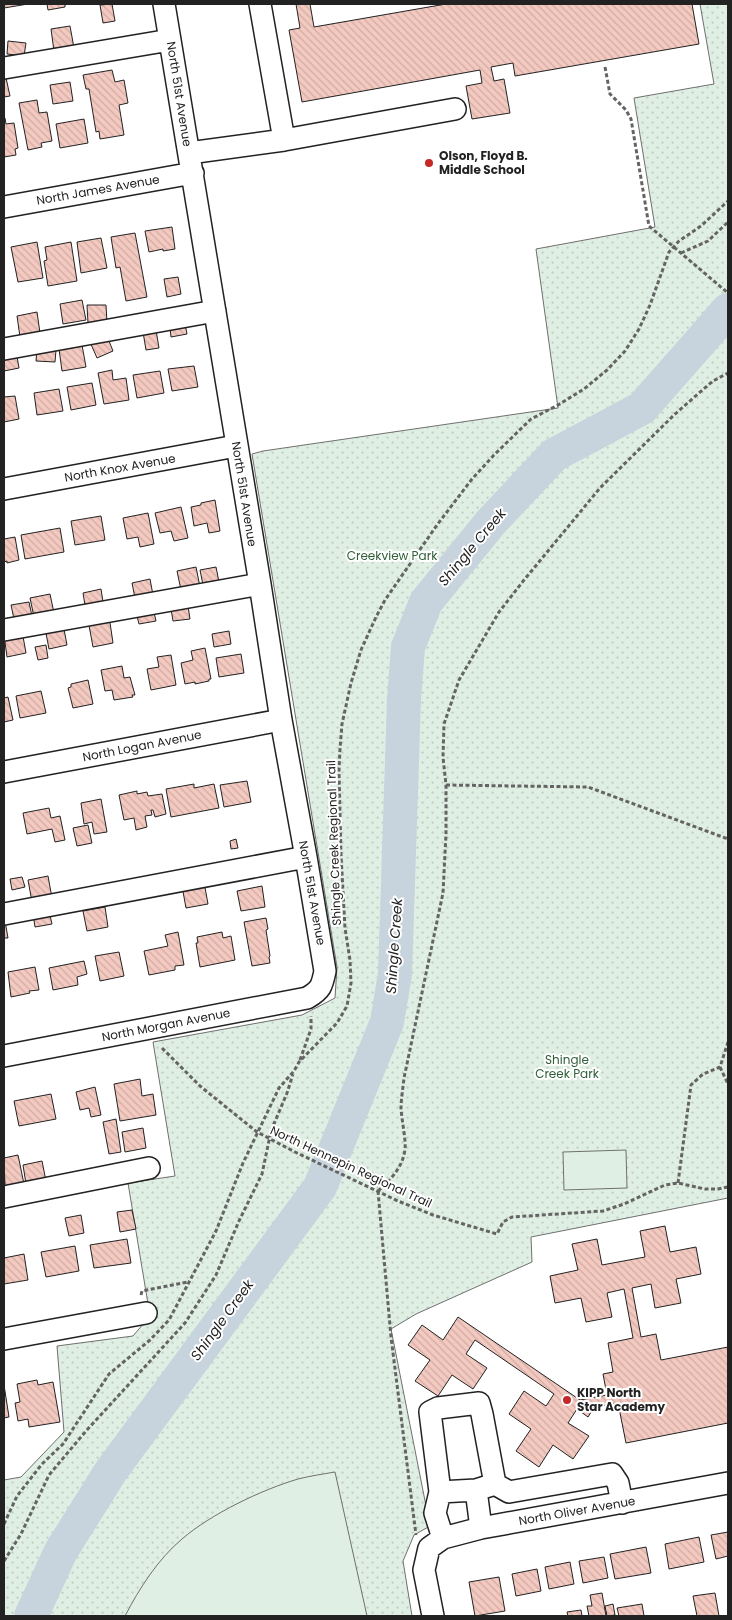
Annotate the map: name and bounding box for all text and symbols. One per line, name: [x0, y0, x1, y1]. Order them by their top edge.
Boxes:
street label: North 51st Avenue: [163, 40, 196, 148]
place label: Olson, Floyd B. Middle School: [439, 147, 528, 178]
marker: Olson, Floyd B. Middle School: [423, 157, 435, 169]
street label: North James Avenue: [35, 170, 161, 209]
street label: North 51st Avenue: [228, 440, 261, 548]
street label: North Knox Avenue: [63, 449, 177, 486]
water label: Shingle Creek: [434, 503, 511, 590]
park label: Creekview Park: [347, 547, 438, 564]
street label: North Logan Avenue: [81, 726, 203, 765]
street label: Shingle Creek Regional Trail: [322, 760, 345, 926]
street label: North 51st Avenue: [295, 839, 330, 947]
water label: Shingle Creek: [381, 897, 407, 995]
street label: North Morgan Avenue: [100, 1004, 232, 1045]
park label: Shingle Creek Park: [535, 1051, 600, 1082]
street label: North Hennepin Regional Trail: [268, 1121, 435, 1212]
water label: Shingle Creek: [186, 1275, 259, 1365]
place label: KIPP North Star Academy: [577, 1384, 666, 1415]
marker: KIPP North Star Academy: [561, 1394, 573, 1406]
street label: North Oliver Avenue: [517, 1492, 637, 1529]

